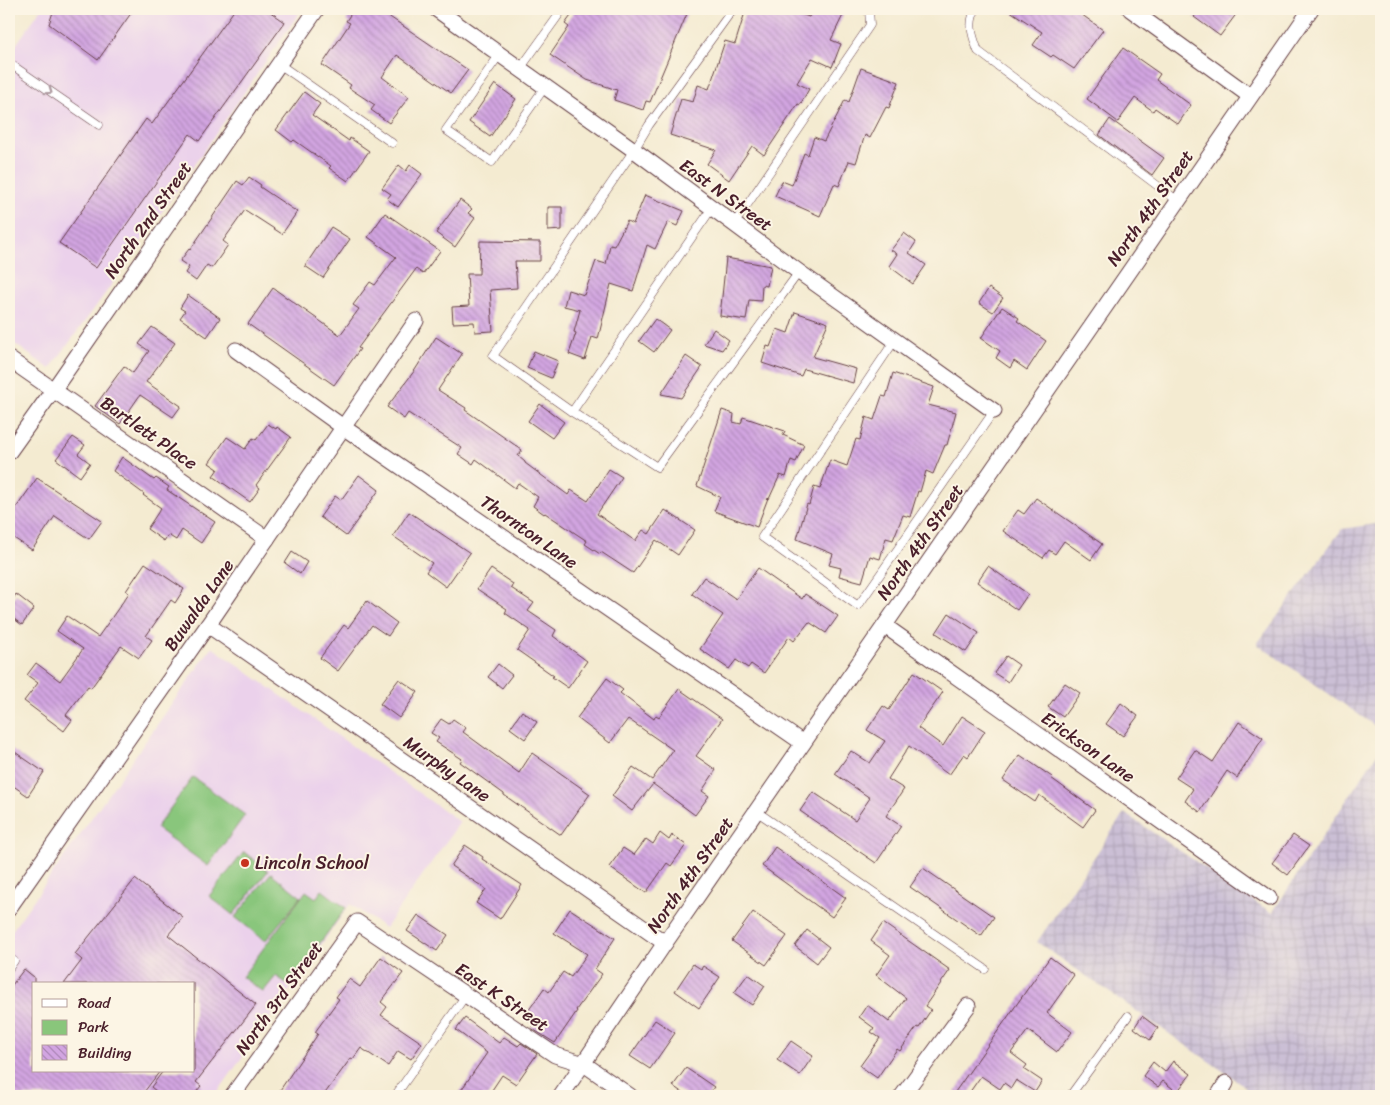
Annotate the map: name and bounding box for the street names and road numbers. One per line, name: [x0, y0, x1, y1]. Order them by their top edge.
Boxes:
street label: North 4th Street: [1098, 143, 1202, 273]
street label: East N Street: [672, 150, 780, 240]
street label: North 2nd Street: [95, 154, 201, 286]
street label: Bartlett Place: [94, 388, 204, 478]
street label: North 4th Street: [868, 477, 972, 607]
street label: Thornton Lane: [473, 486, 585, 578]
street label: Buwalda Lane: [155, 552, 243, 658]
street label: Erickson Lane: [1034, 703, 1142, 791]
street label: Murphy Lane: [396, 727, 498, 811]
street label: North 4th Street: [638, 810, 742, 940]
street label: North 3rd Street: [226, 934, 332, 1062]
street label: East K Street: [448, 954, 556, 1040]

